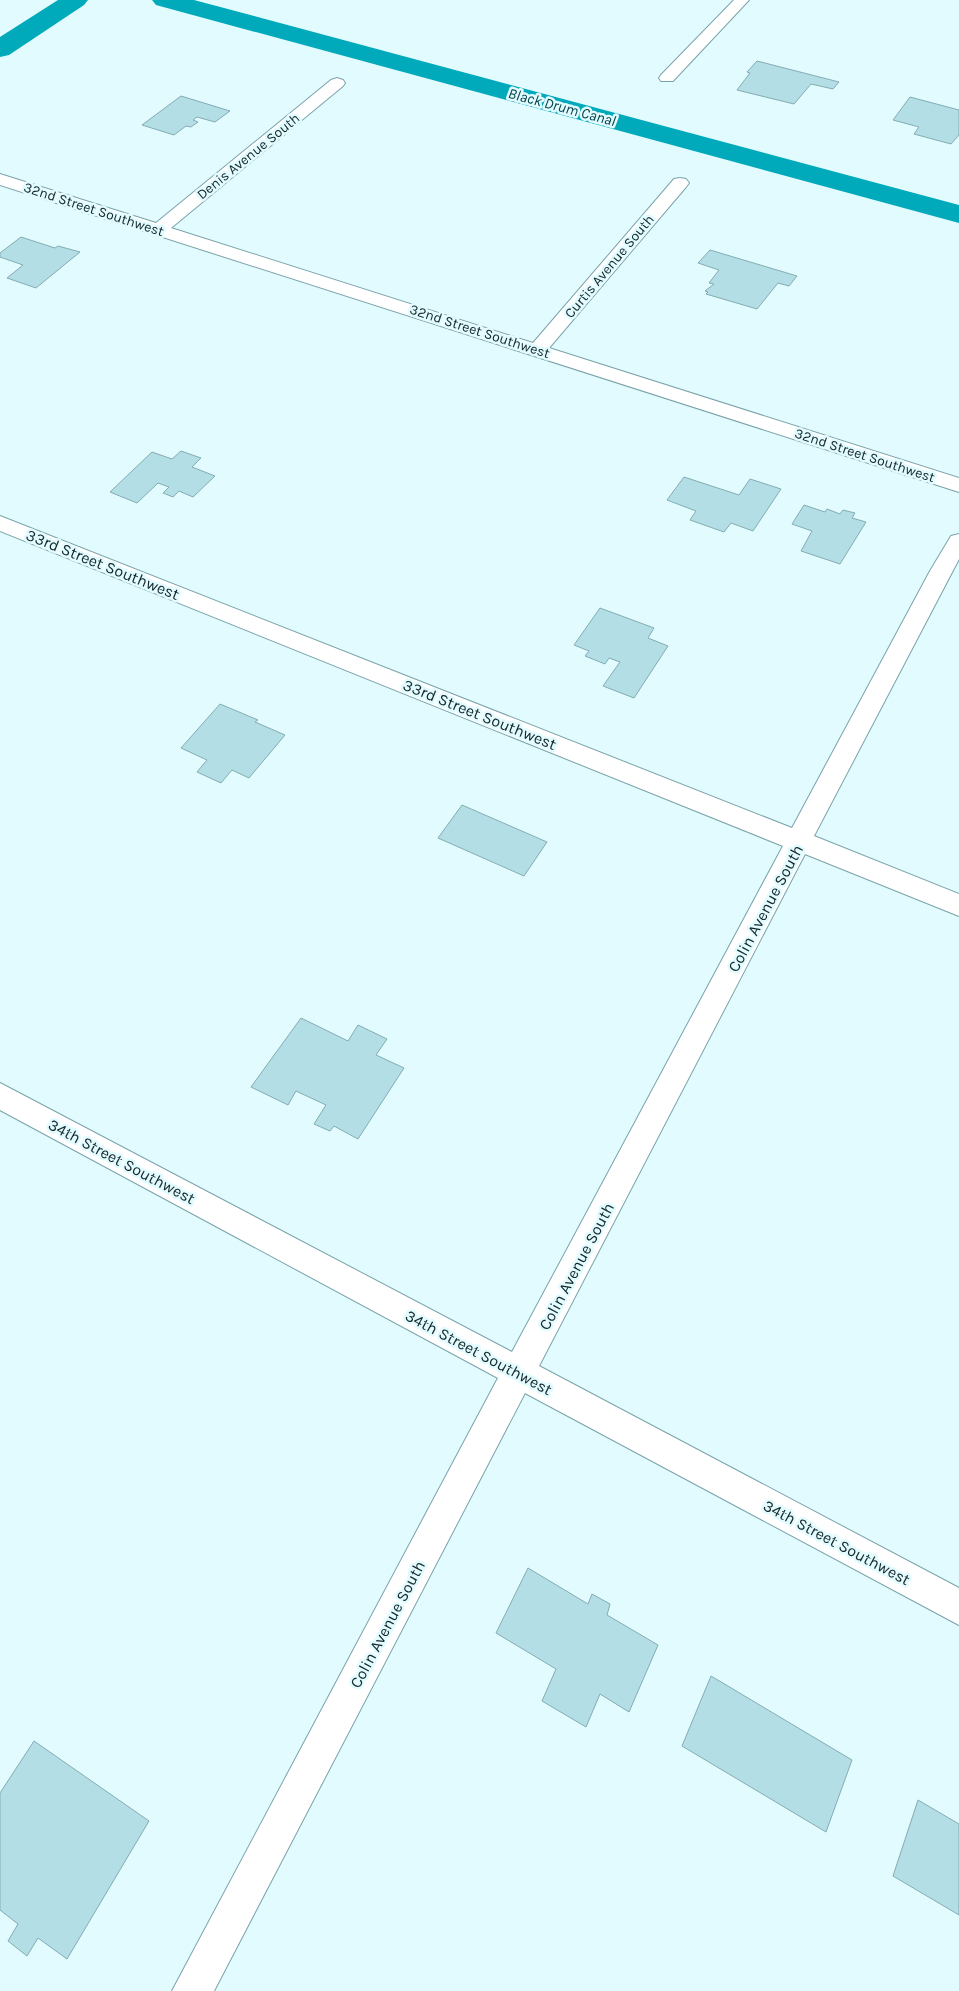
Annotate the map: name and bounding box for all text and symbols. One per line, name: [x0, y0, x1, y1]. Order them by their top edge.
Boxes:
water label: Black Drum Canal: [506, 84, 618, 130]
street label: Denis Avenue South: [193, 110, 303, 203]
street label: 32nd Street Southwest: [22, 179, 166, 240]
street label: Curtis Avenue South: [561, 211, 658, 322]
street label: 32nd Street Southwest: [408, 301, 552, 362]
street label: 32nd Street Southwest: [793, 425, 937, 486]
street label: 33rd Street Southwest: [23, 525, 182, 604]
street label: 33rd Street Southwest: [400, 675, 559, 754]
street label: Colin Avenue South: [724, 841, 807, 975]
street label: 34th Street Southwest: [45, 1115, 198, 1208]
street label: Colin Avenue South: [535, 1199, 618, 1333]
street label: 34th Street Southwest: [402, 1306, 555, 1399]
street label: 34th Street Southwest: [760, 1496, 913, 1589]
street label: Colin Avenue South: [346, 1557, 429, 1691]

